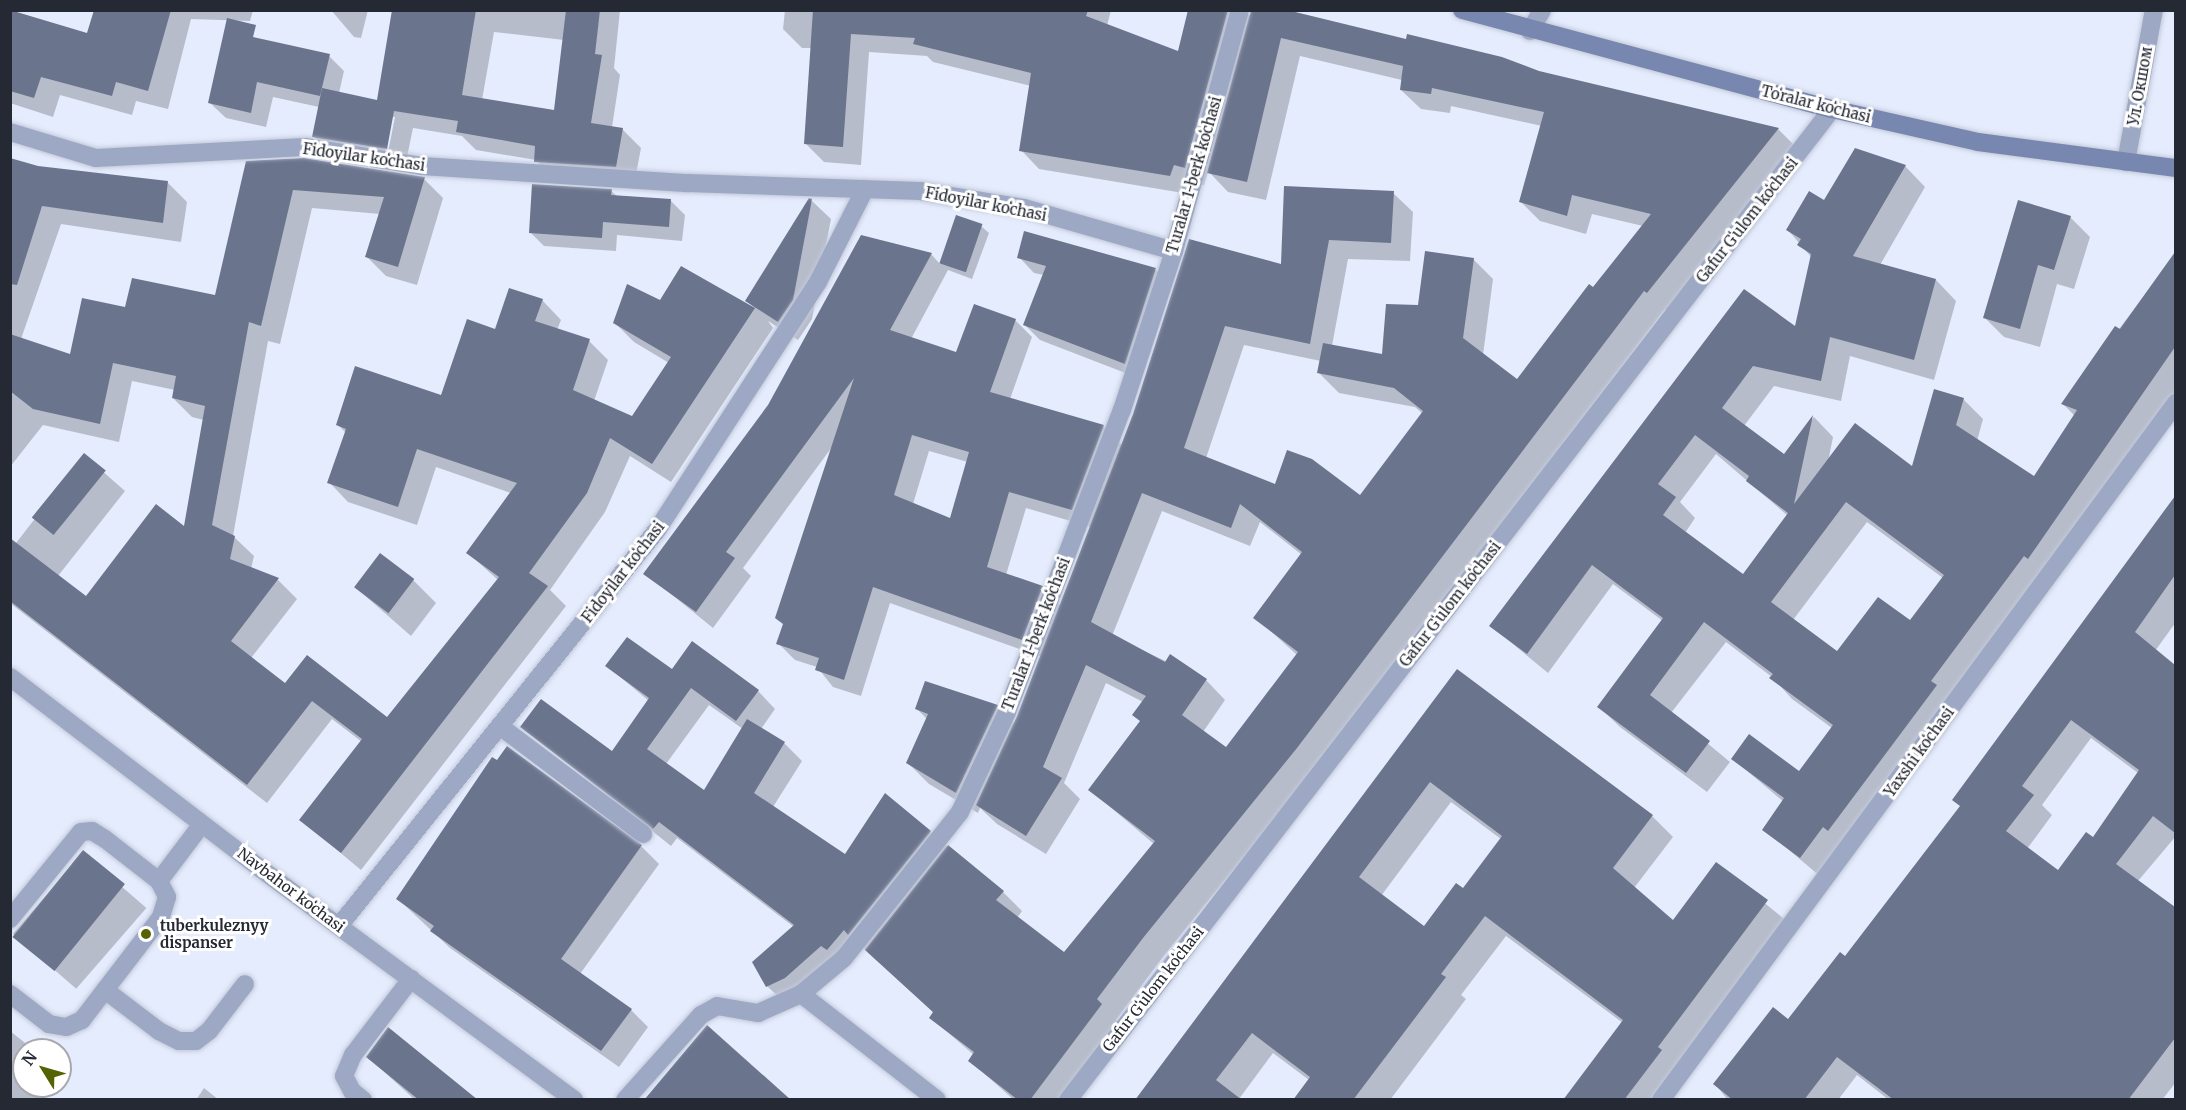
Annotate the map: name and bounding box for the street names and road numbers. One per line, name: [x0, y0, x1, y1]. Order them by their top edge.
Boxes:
street label: Ул. Окшом: [2124, 45, 2156, 127]
street label: Toʻralar koʻchasi: [1759, 82, 1873, 126]
street label: Turalar 1-berk koʻchasi: [1163, 94, 1225, 256]
street label: Fidoyilar koʻchasi: [302, 140, 426, 174]
street label: Gafur Gʻulom koʻchasi: [1693, 154, 1801, 286]
street label: Fidoyilar koʻchasi: [924, 183, 1048, 225]
street label: Fidoyilar koʻchasi: [578, 518, 668, 626]
street label: Gafur Gʻulom koʻchasi: [1396, 538, 1504, 670]
street label: Turalar 1-berk koʻchasi: [998, 555, 1074, 713]
street label: Yaxshi koʻchasi: [1880, 704, 1958, 800]
street label: Navbahor koʻchasi: [234, 844, 348, 936]
street label: Gafur Gʻulom koʻchasi: [1099, 923, 1207, 1055]

